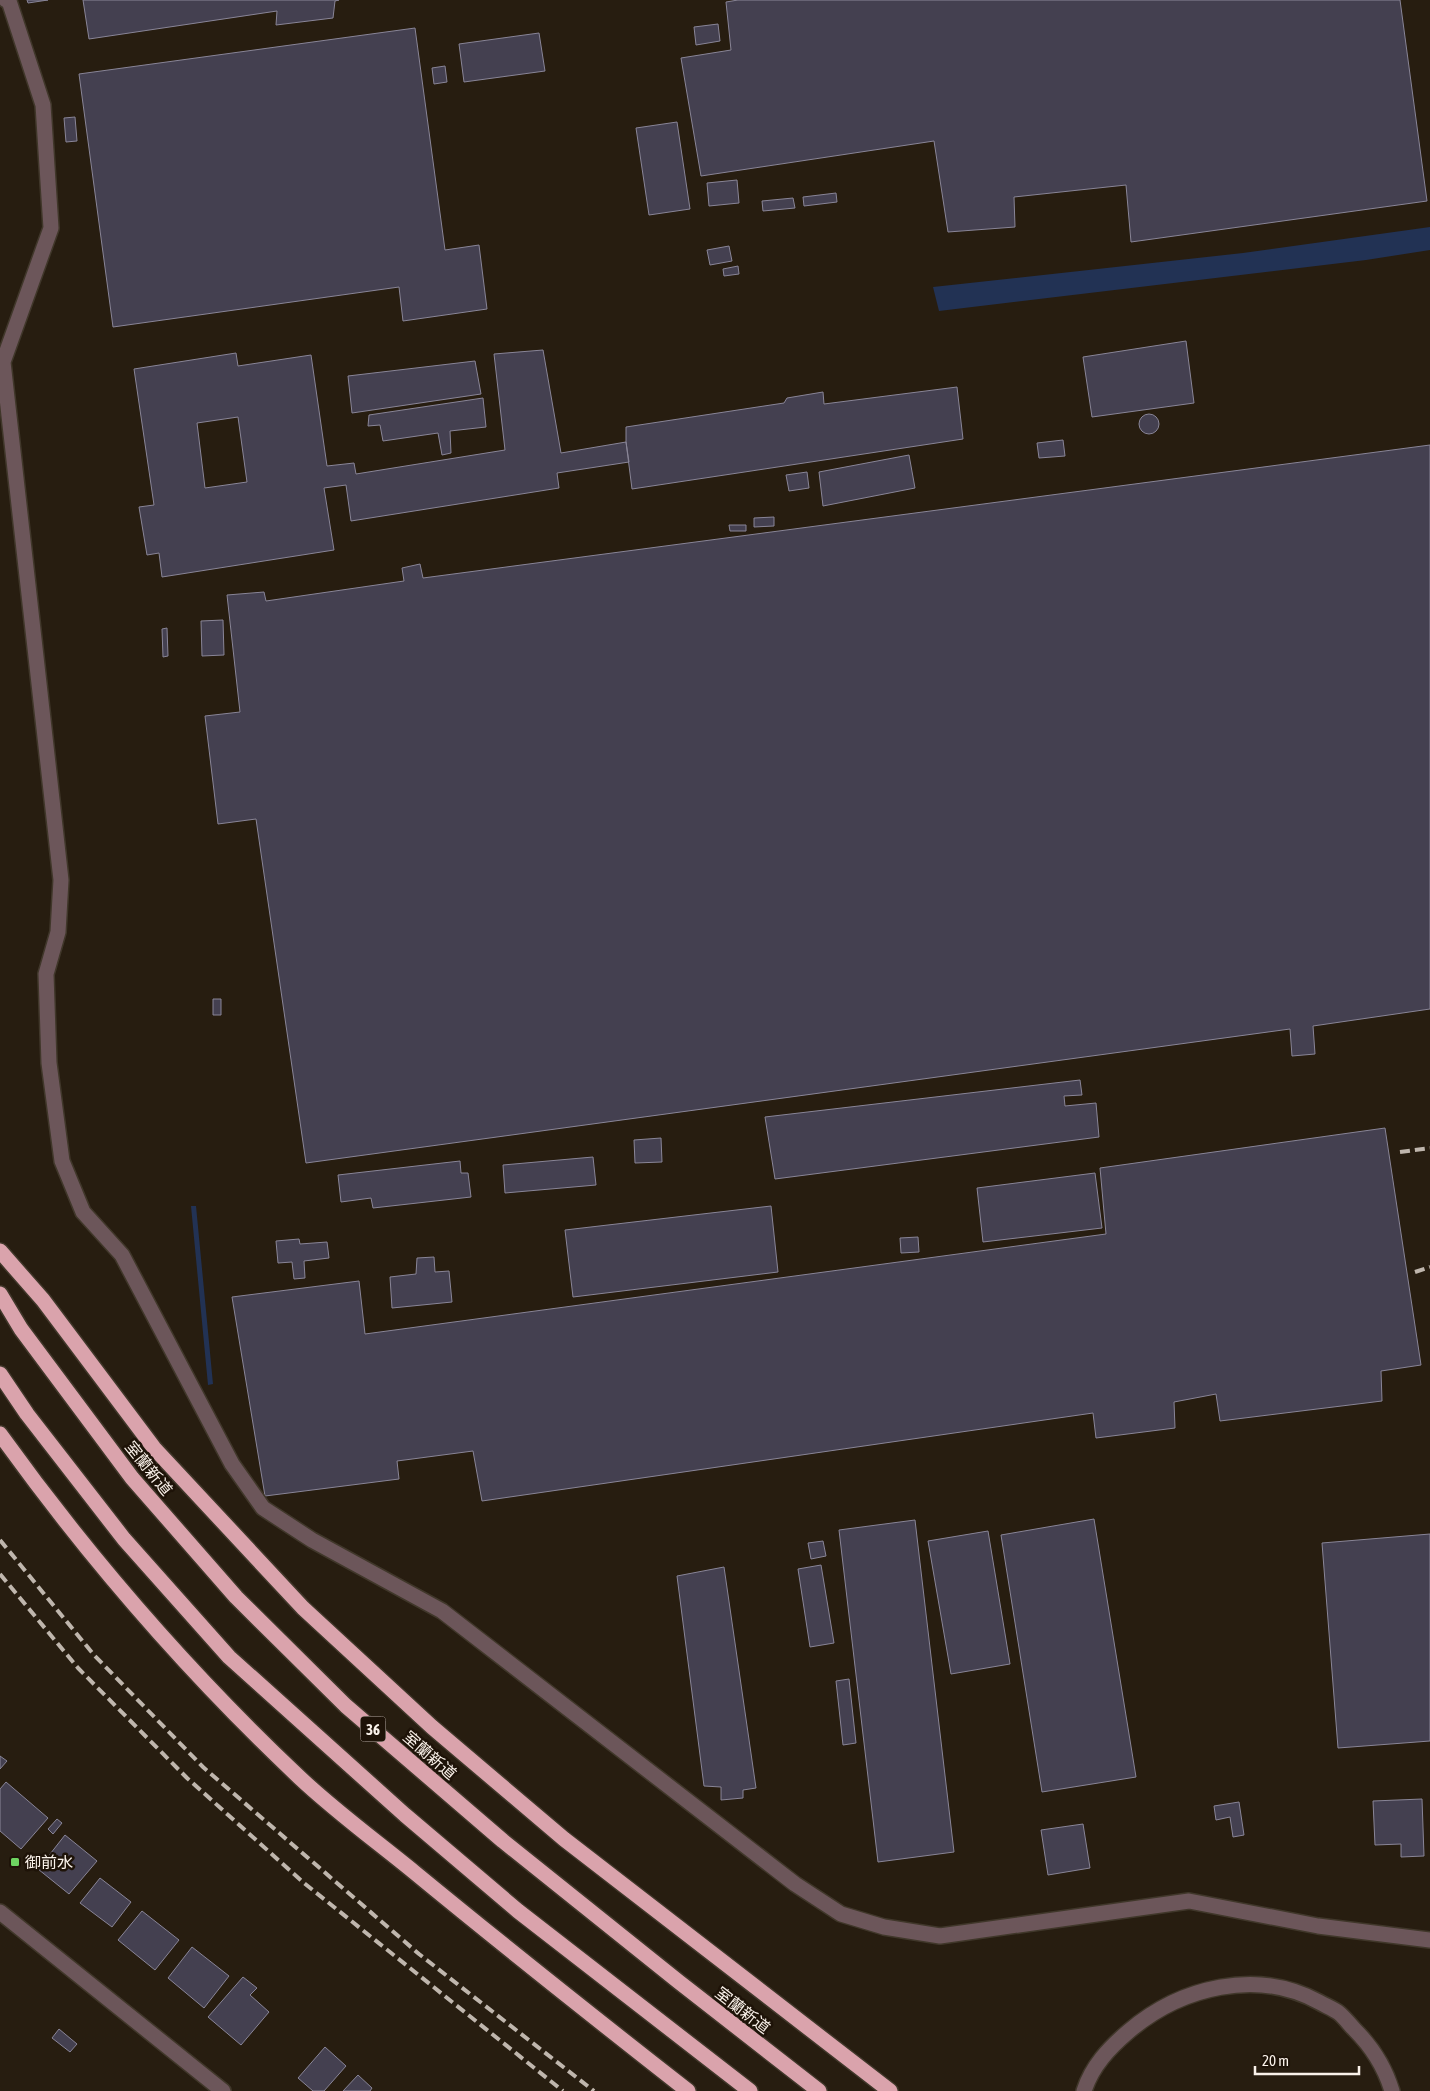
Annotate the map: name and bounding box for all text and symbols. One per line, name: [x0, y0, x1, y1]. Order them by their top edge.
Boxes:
street label: 室蘭新道: [122, 1437, 176, 1499]
road number: 36: [360, 1716, 386, 1742]
street label: 室蘭新道: [400, 1727, 460, 1783]
place label: 御前水: [25, 1853, 73, 1871]
marker: 御前水: [9, 1856, 21, 1868]
street label: 室蘭新道: [712, 1983, 774, 2037]
scale bar: [1255, 2044, 1359, 2076]
text: 20 m: [1262, 2052, 1289, 2069]

